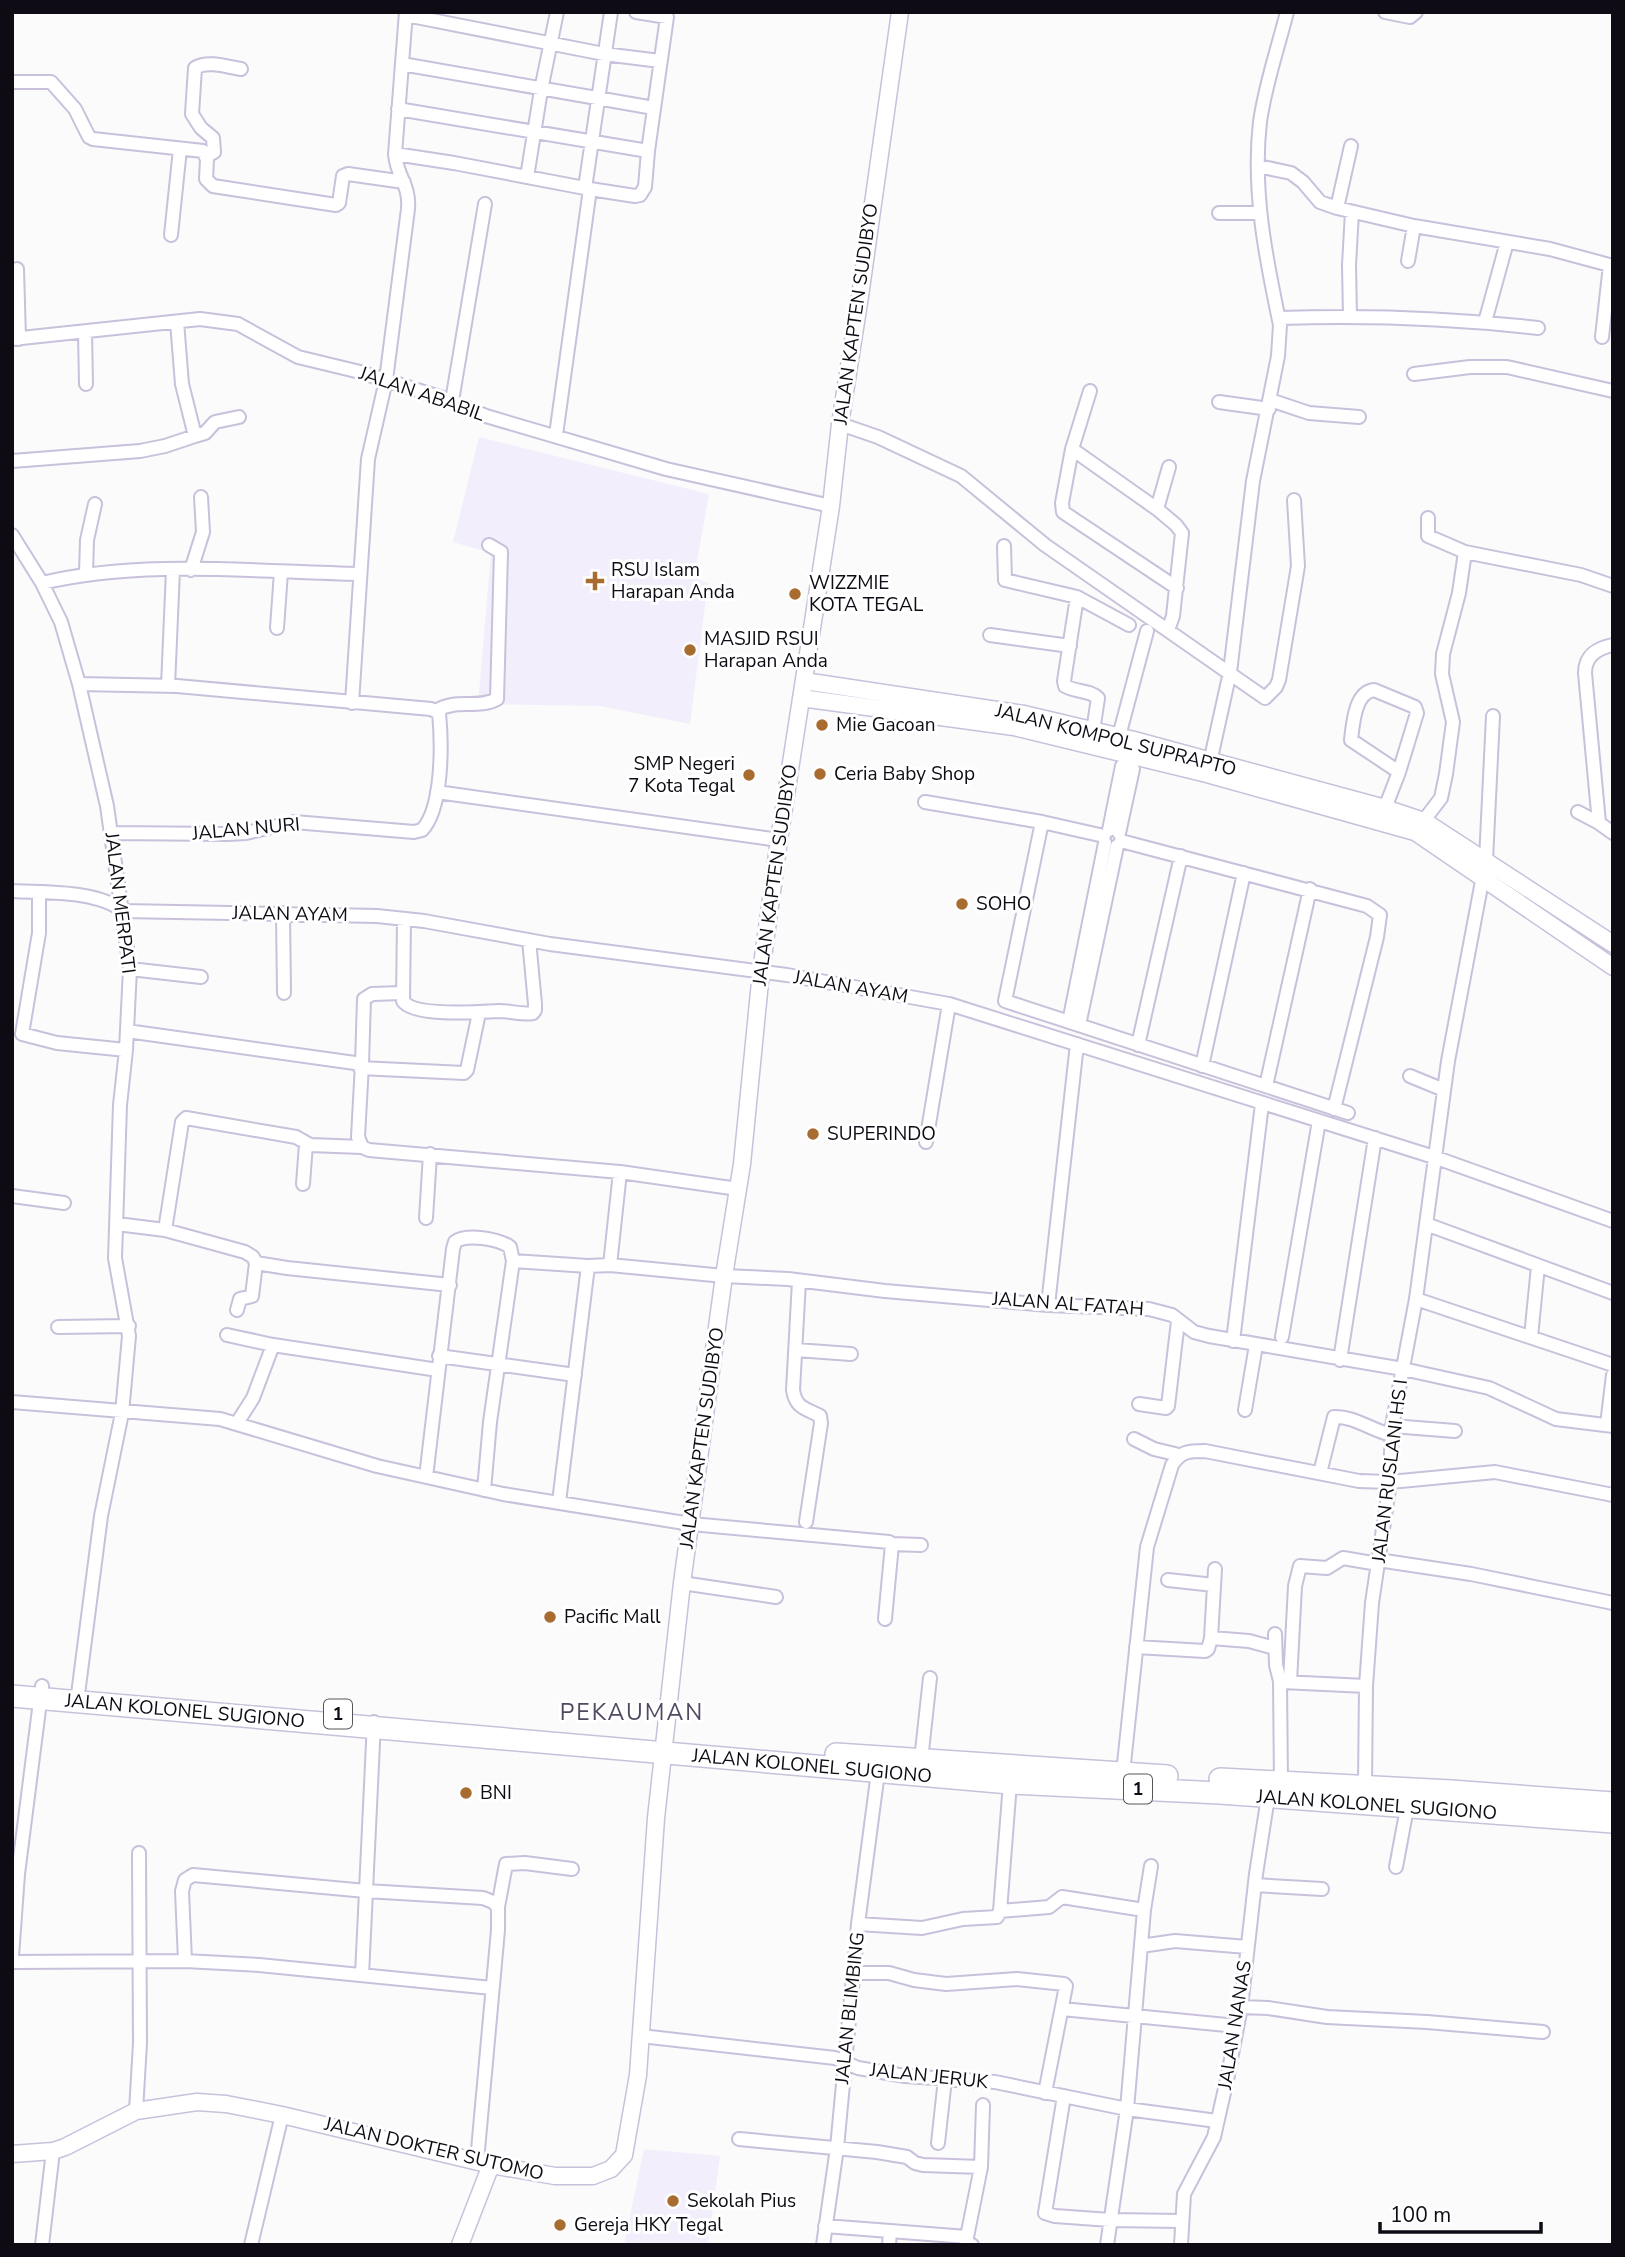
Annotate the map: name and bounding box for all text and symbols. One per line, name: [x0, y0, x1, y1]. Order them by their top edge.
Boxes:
street label: JALAN KAPTEN SUDIBYO: [827, 202, 884, 427]
street label: JALAN ABABIL: [355, 360, 489, 428]
place label: RSU Islam Harapan Anda: [611, 557, 735, 605]
place label: WIZZMIE KOTA TEGAL: [809, 570, 924, 618]
marker: RSU Islam Harapan Anda: [585, 571, 605, 591]
marker: WIZZMIE KOTA TEGAL: [787, 586, 803, 602]
place label: MASJID RSUI Harapan Anda: [704, 626, 828, 674]
marker: MASJID RSUI Harapan Anda: [682, 642, 698, 658]
street label: JALAN KOMPOL SUPRAPTO: [992, 697, 1239, 783]
place label: Mie Gacoan: [836, 712, 936, 738]
marker: Mie Gacoan: [814, 717, 830, 733]
place label: SMP Negeri 7 Kota Tegal: [628, 751, 735, 799]
place label: Ceria Baby Shop: [834, 761, 975, 787]
street label: JALAN KAPTEN SUDIBYO: [746, 763, 803, 988]
marker: Ceria Baby Shop: [812, 766, 828, 782]
marker: SMP Negeri 7 Kota Tegal: [741, 767, 757, 783]
street label: JALAN NURI: [190, 811, 301, 847]
street label: JALAN MERPATI: [98, 830, 142, 975]
place label: SOHO: [976, 891, 1031, 917]
marker: SOHO: [954, 896, 970, 912]
street label: JALAN AYAM: [231, 900, 348, 928]
street label: JALAN AYAM: [791, 964, 910, 1010]
place label: SUPERINDO: [827, 1121, 936, 1147]
marker: SUPERINDO: [805, 1126, 821, 1142]
street label: JALAN AL FATAH: [990, 1286, 1145, 1322]
street label: JALAN KAPTEN SUDIBYO: [673, 1326, 730, 1551]
street label: JALAN RUSLANI HS I: [1366, 1378, 1414, 1565]
place label: Pacific Mall: [564, 1604, 661, 1630]
marker: Pacific Mall: [542, 1609, 558, 1625]
street label: JALAN KOLONEL SUGIONO: [63, 1687, 306, 1734]
district label: PEKAUMAN: [560, 1697, 704, 1728]
road number: 1: [324, 1700, 352, 1728]
street label: JALAN KOLONEL SUGIONO: [690, 1742, 933, 1789]
road number: 1: [1124, 1774, 1152, 1804]
place label: BNI: [480, 1780, 512, 1806]
street label: JALAN KOLONEL SUGIONO: [1255, 1784, 1498, 1826]
marker: BNI: [458, 1785, 474, 1801]
street label: JALAN BLIMBING: [829, 1931, 871, 2086]
street label: JALAN NANAS: [1212, 1959, 1258, 2092]
street label: JALAN JERUK: [868, 2057, 990, 2095]
street label: JALAN DOKTER SUTOMO: [321, 2111, 546, 2187]
place label: Sekolah Pius: [687, 2188, 796, 2214]
scale bar: [1380, 2190, 1541, 2234]
marker: Sekolah Pius: [665, 2193, 681, 2209]
text: 100 m: [1390, 2201, 1451, 2229]
place label: Gereja HKY Tegal: [574, 2212, 723, 2238]
marker: Gereja HKY Tegal: [552, 2217, 568, 2233]

